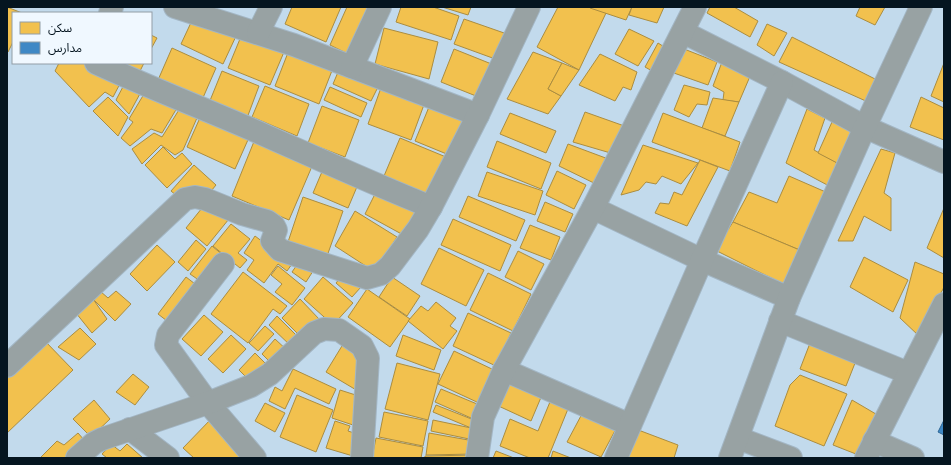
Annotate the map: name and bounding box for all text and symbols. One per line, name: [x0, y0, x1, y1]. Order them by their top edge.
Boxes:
legend: [12, 12, 152, 64]
text: سكن: [48, 20, 72, 35]
text: مدارس: [48, 40, 82, 55]

